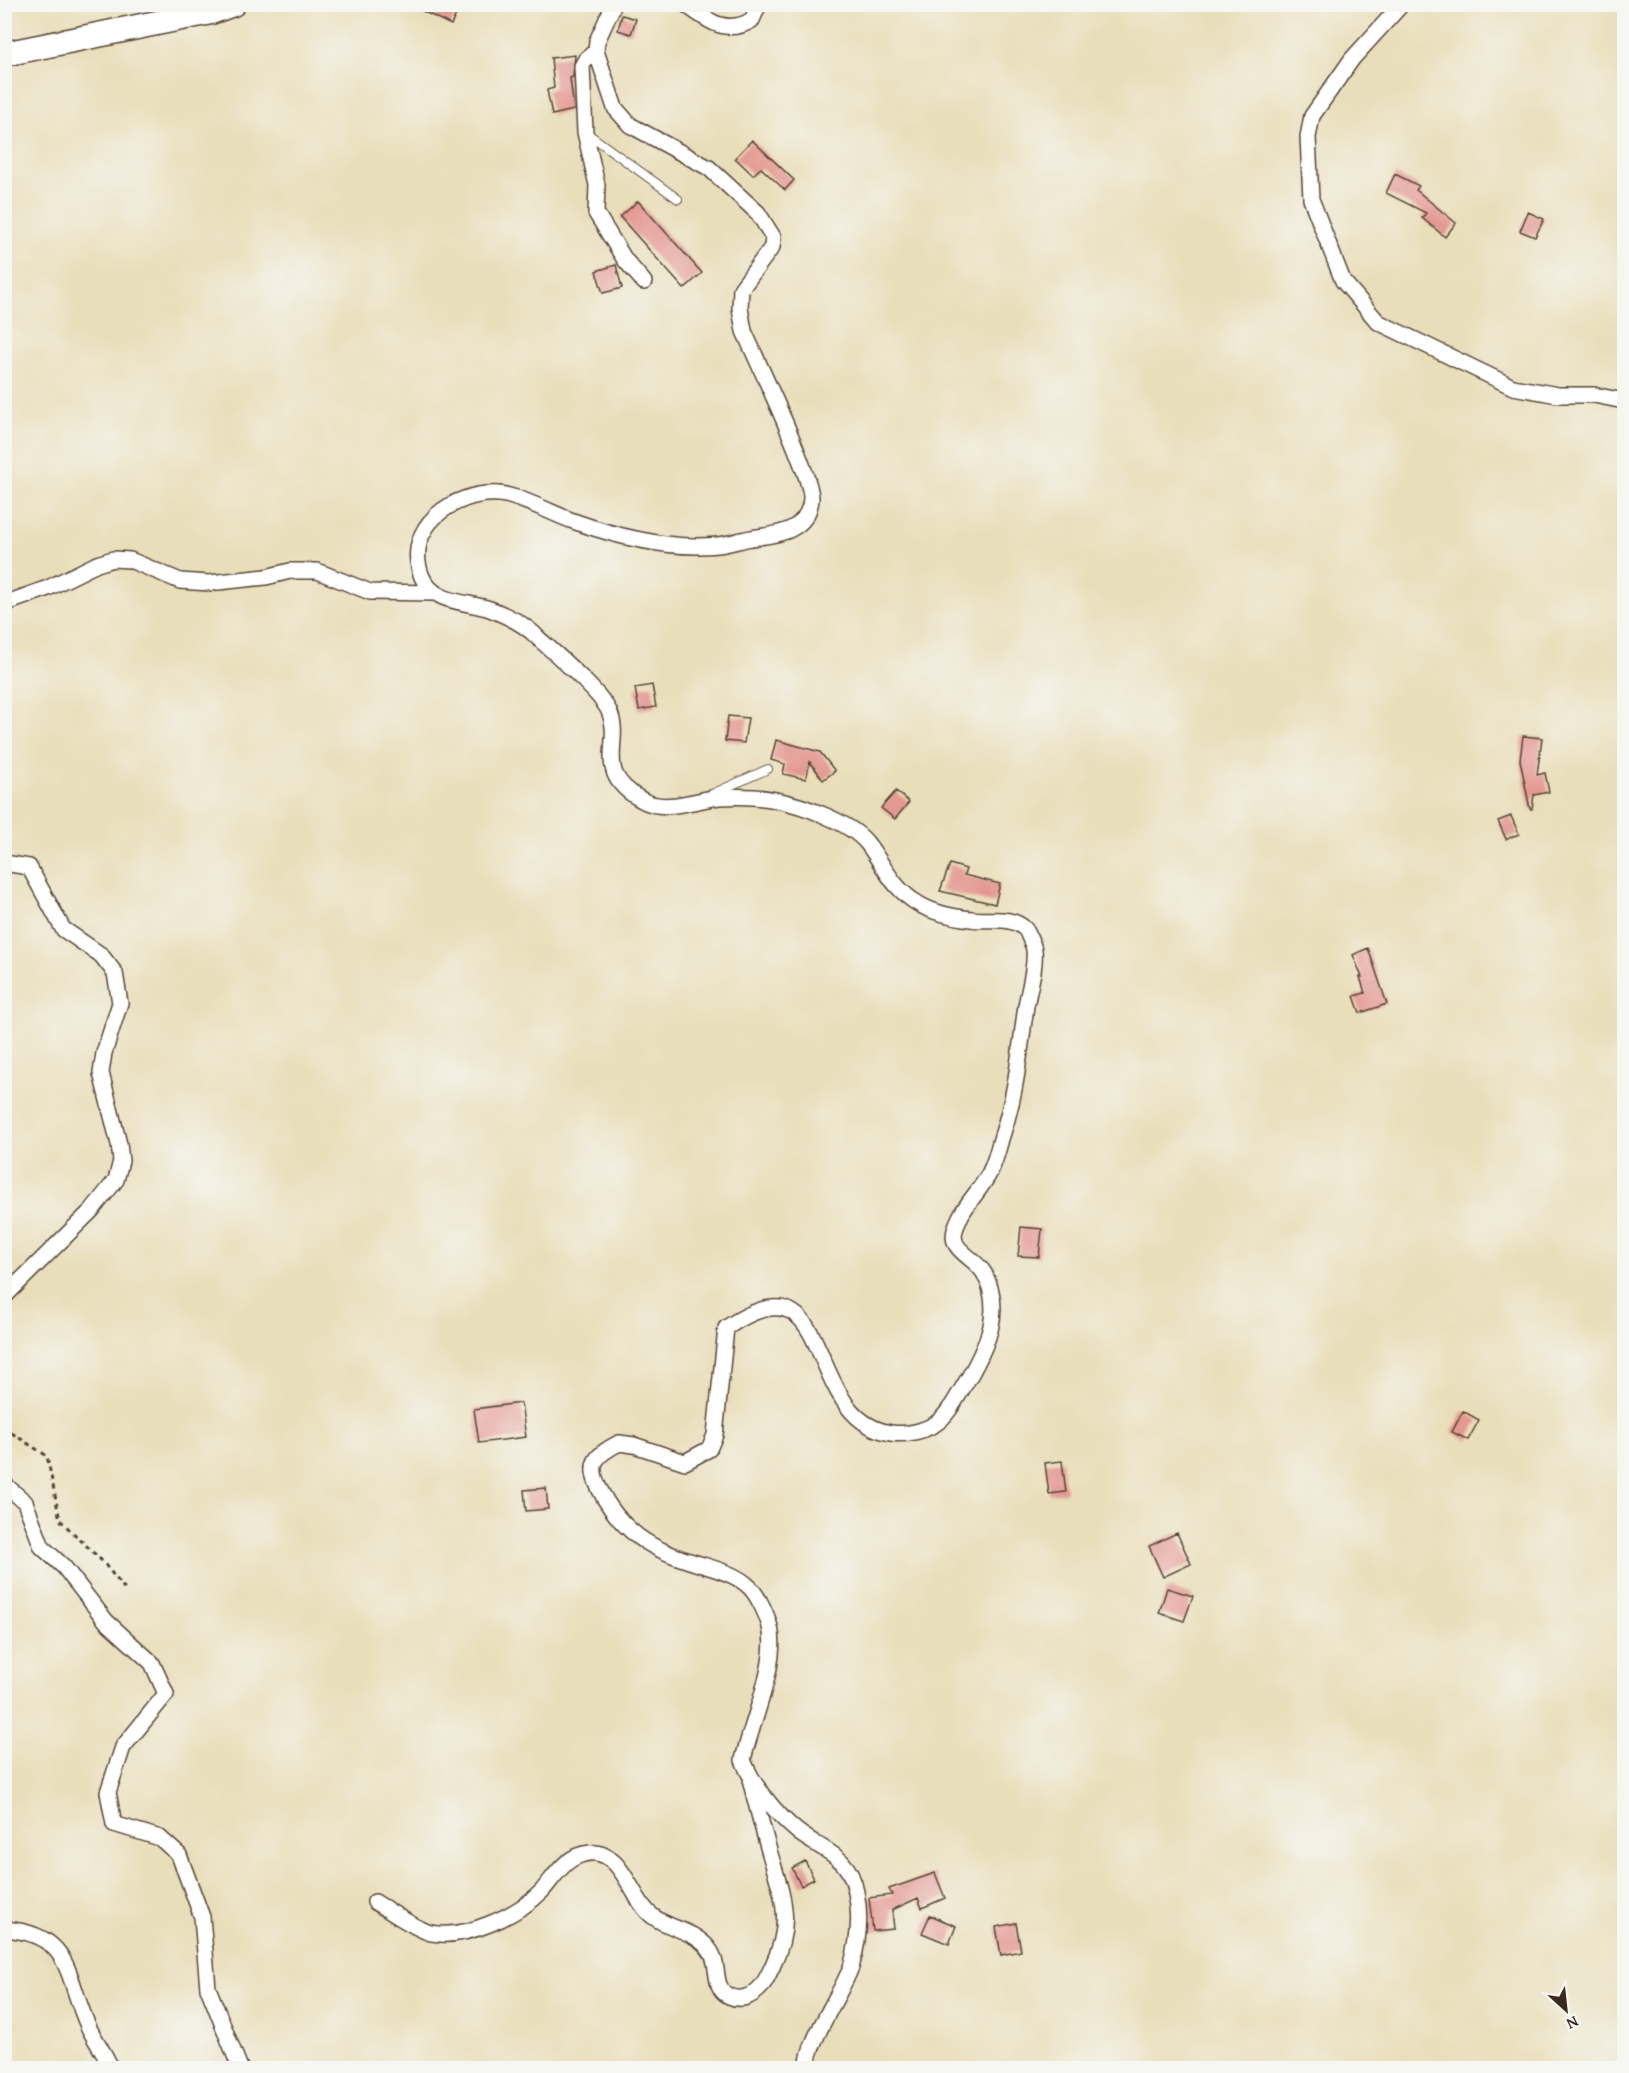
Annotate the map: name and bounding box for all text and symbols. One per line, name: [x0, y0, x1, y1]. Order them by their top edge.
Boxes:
north arrow: [1536, 1980, 1596, 2040]
text: N: [1562, 2010, 1583, 2037]

